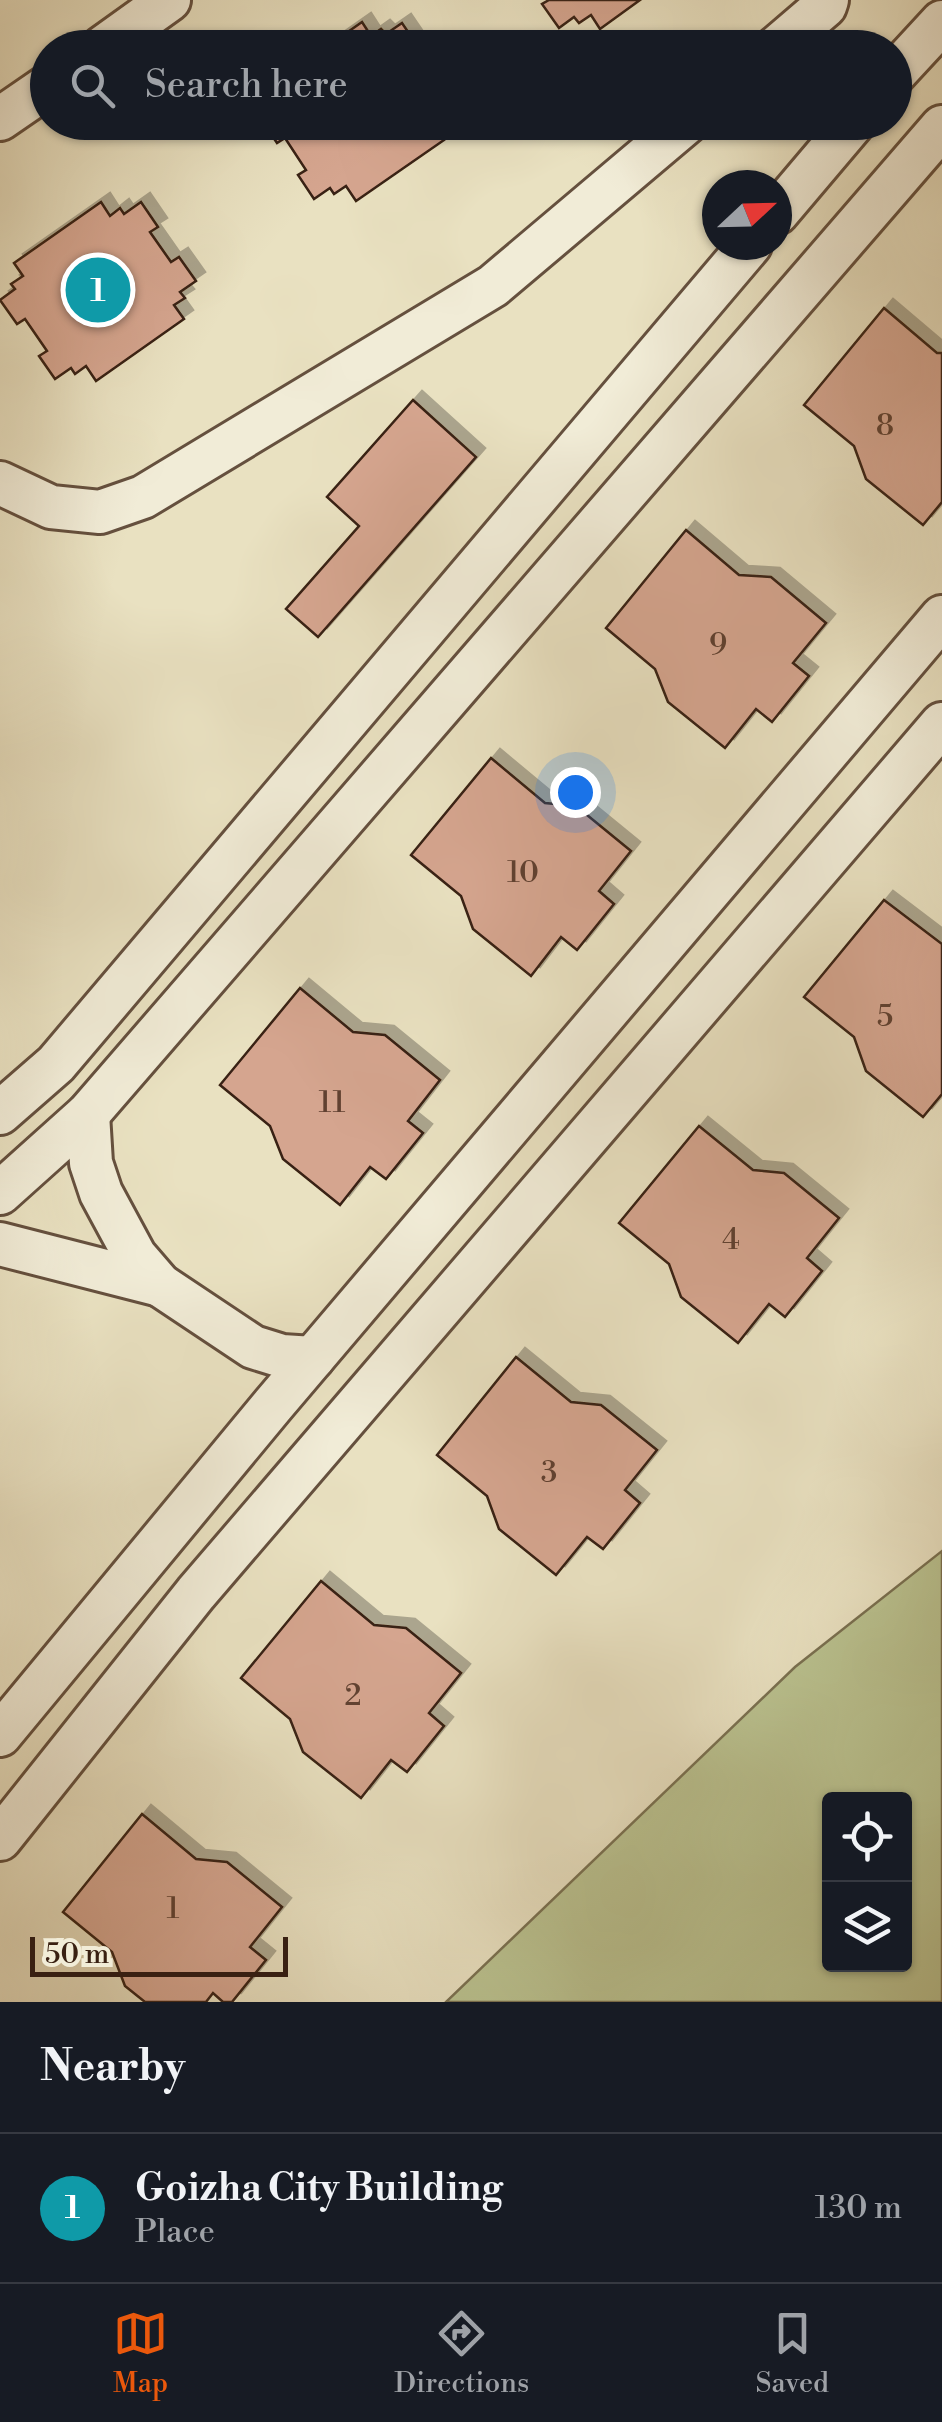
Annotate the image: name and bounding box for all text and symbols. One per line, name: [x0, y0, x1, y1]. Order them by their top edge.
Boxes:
search box: [30, 30, 912, 140]
icon: search: [65, 58, 120, 113]
text: Search here: [145, 62, 348, 109]
north arrow: [702, 170, 792, 260]
pin: 1: [66, 252, 130, 328]
house number: 8: [876, 407, 894, 445]
house number: 9: [709, 626, 727, 664]
your location: [550, 767, 601, 818]
house number: 10: [507, 854, 539, 892]
house number: 5: [877, 998, 893, 1036]
house number: 11: [319, 1084, 345, 1122]
house number: 4: [722, 1221, 740, 1259]
house number: 3: [541, 1454, 557, 1492]
house number: 2: [344, 1677, 362, 1715]
map controls: [822, 1792, 912, 1972]
button: locate: [822, 1792, 912, 1882]
button: layers: [822, 1882, 912, 1972]
house number: 1: [167, 1890, 180, 1928]
scale bar: [30, 1932, 288, 1976]
text: 50 m: [45, 1937, 109, 1972]
text: Nearby: [40, 2041, 185, 2094]
text: Goizha City Building: [135, 2165, 503, 2212]
text: 1: [65, 2188, 80, 2228]
text: 130 m: [815, 2188, 902, 2228]
text: Place: [135, 2212, 215, 2252]
tab: Map: [113, 2306, 168, 2401]
tab: Directions: [394, 2306, 529, 2401]
tab: Saved: [755, 2306, 829, 2401]

